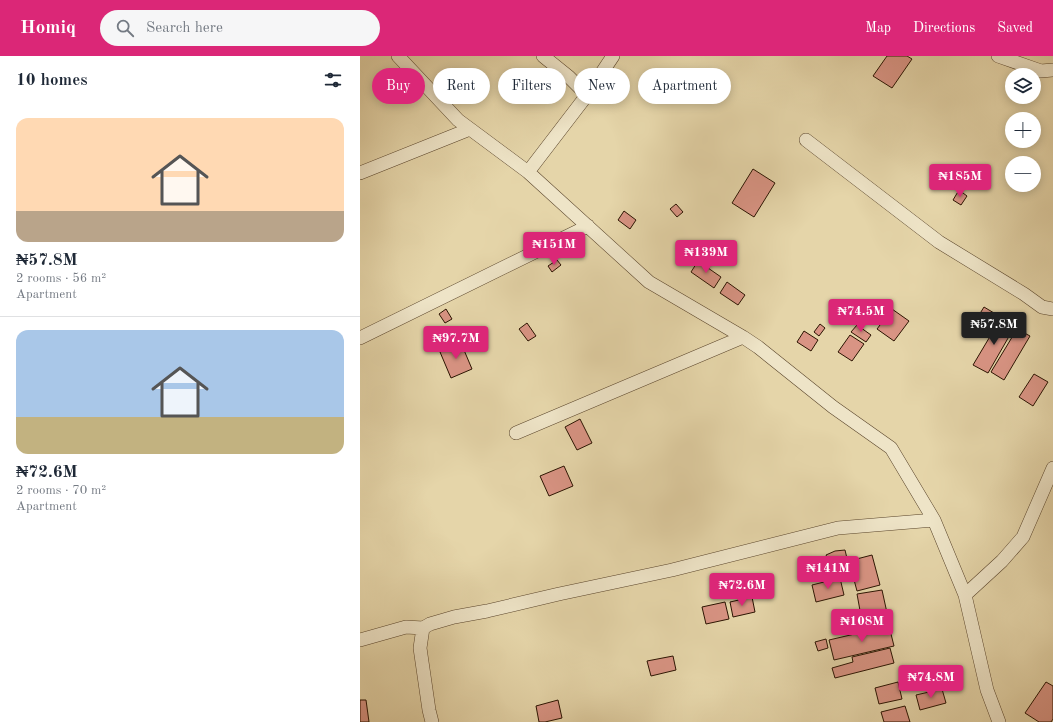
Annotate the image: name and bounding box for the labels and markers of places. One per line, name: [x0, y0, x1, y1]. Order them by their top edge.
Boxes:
pin: ₦185M: [932, 164, 988, 198]
pin: ₦151M: [526, 232, 582, 266]
pin: ₦139M: [678, 240, 734, 274]
pin: ₦74.5M: [828, 299, 894, 333]
pin: ₦57.8M: [961, 312, 1027, 346]
pin: ₦97.7M: [423, 326, 489, 360]
pin: ₦141M: [800, 556, 856, 590]
pin: ₦72.6M: [709, 573, 775, 607]
pin: ₦108M: [834, 609, 890, 643]
pin: ₦74.8M: [898, 665, 964, 699]

